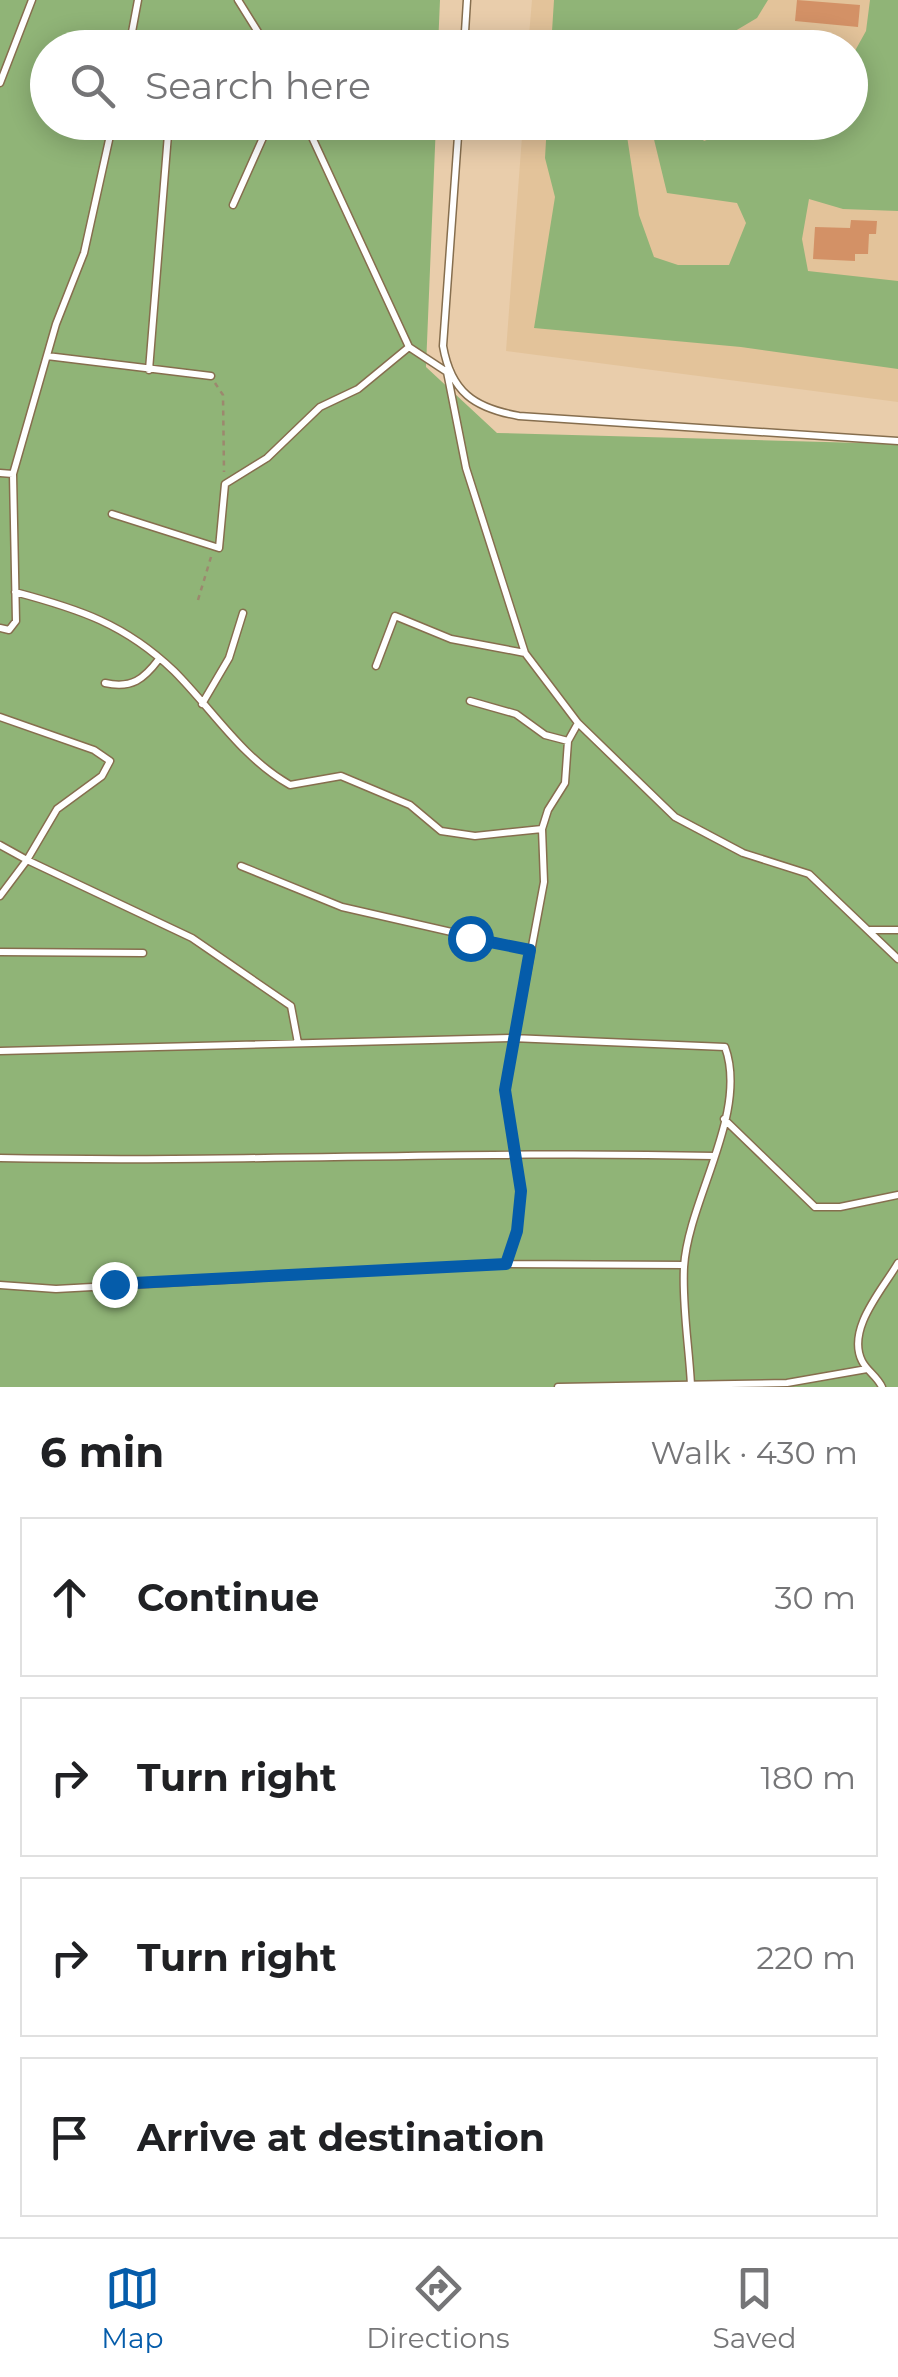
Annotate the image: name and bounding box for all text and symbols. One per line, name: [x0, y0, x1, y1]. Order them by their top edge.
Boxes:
search box: [30, 30, 868, 140]
icon: search: [65, 58, 120, 113]
text: Search here: [145, 62, 371, 109]
route start: [448, 916, 494, 962]
route end: [92, 1262, 138, 1308]
text: 6 min: [40, 1426, 164, 1478]
text: Walk · 430 m: [651, 1433, 858, 1472]
icon: ahead: [42, 1570, 97, 1625]
text: Continue: [137, 1574, 319, 1621]
text: 30 m: [774, 1578, 856, 1617]
icon: right: [42, 1750, 97, 1805]
text: Turn right: [137, 1754, 336, 1801]
text: 180 m: [761, 1758, 856, 1797]
icon: right: [42, 1930, 97, 1985]
text: Turn right: [137, 1934, 336, 1981]
text: 220 m: [756, 1938, 856, 1977]
icon: arrive: [42, 2110, 97, 2165]
text: Arrive at destination: [137, 2114, 545, 2161]
tab: Map: [101, 2261, 164, 2355]
tab: Directions: [366, 2261, 510, 2355]
tab: Saved: [712, 2261, 797, 2355]

